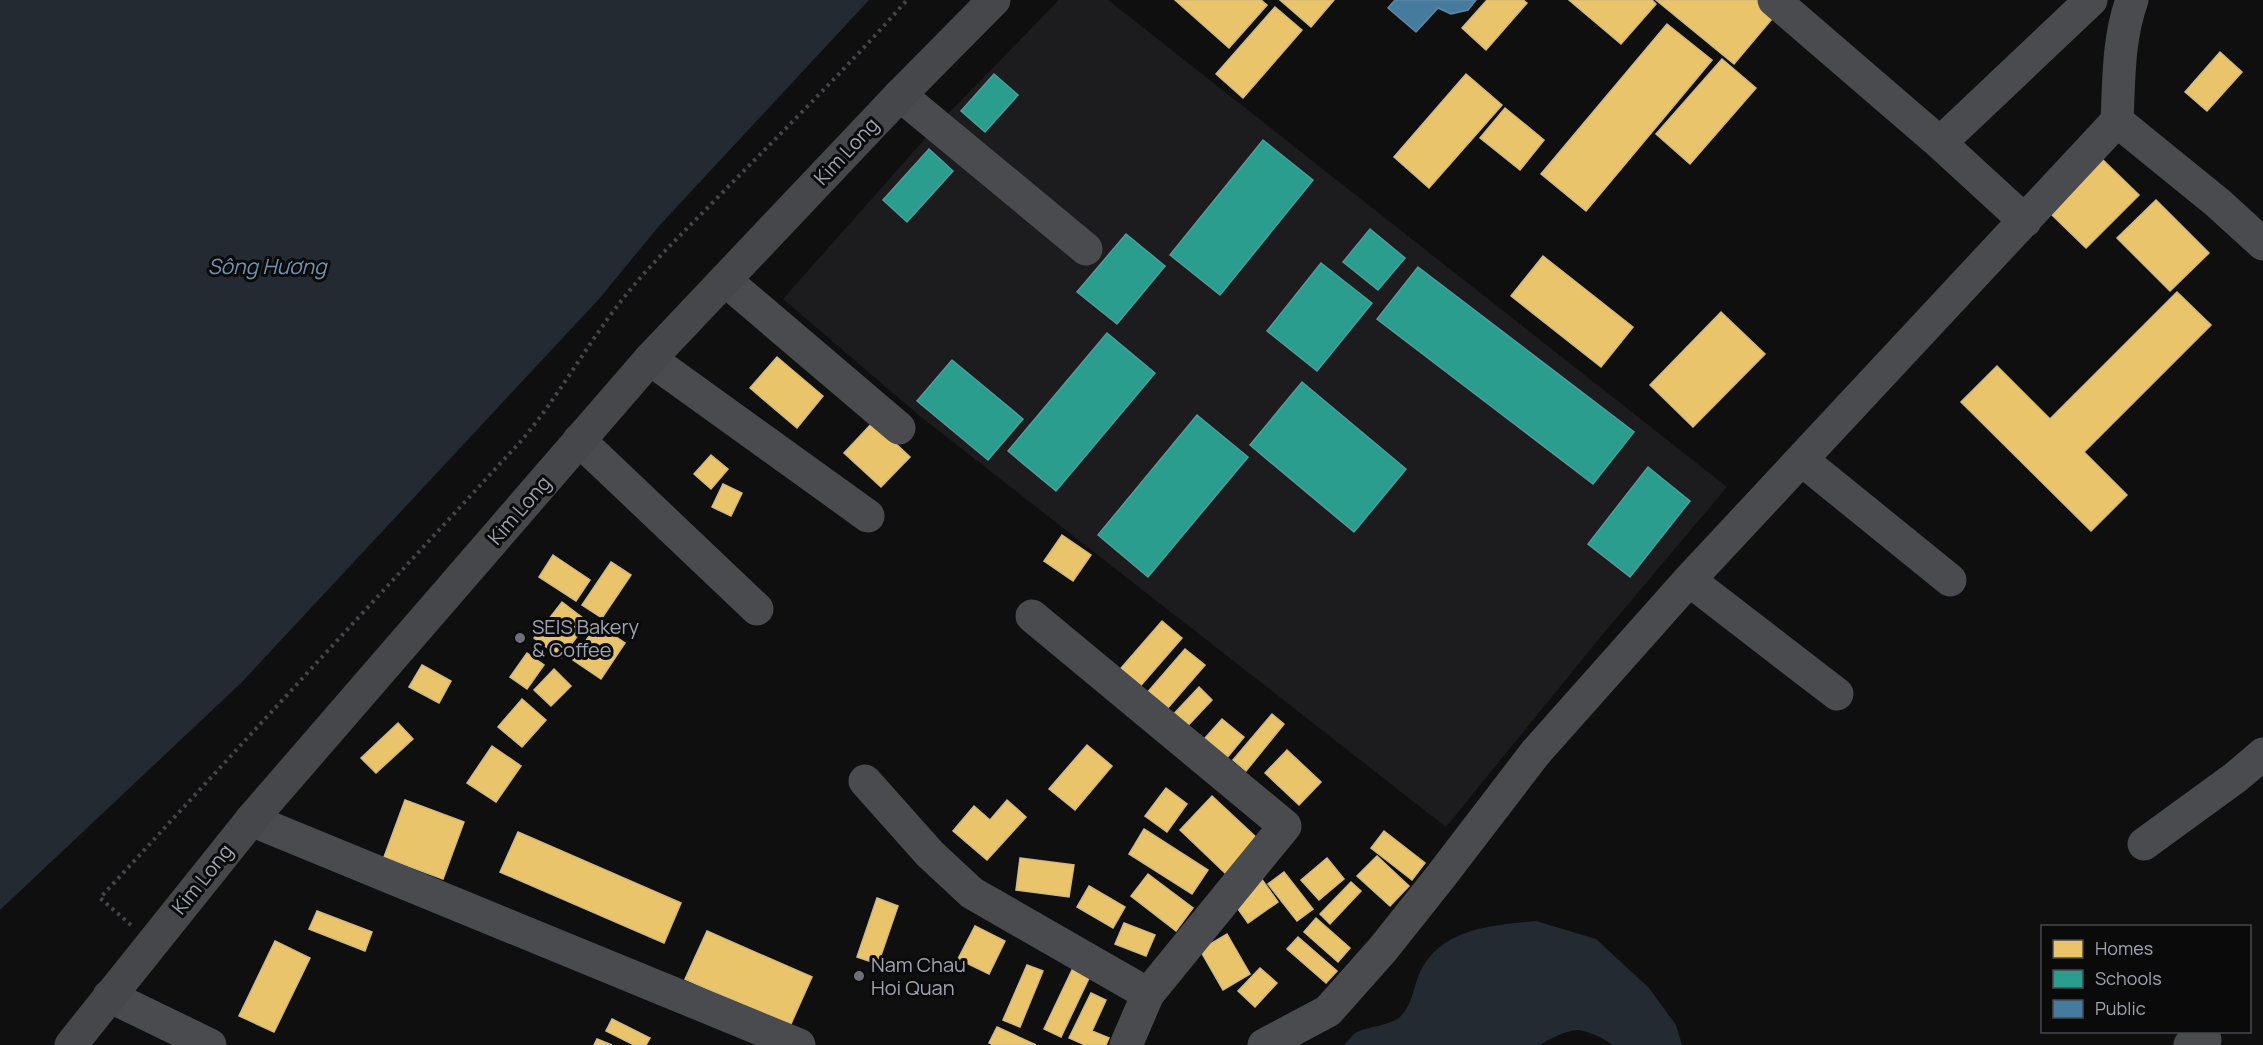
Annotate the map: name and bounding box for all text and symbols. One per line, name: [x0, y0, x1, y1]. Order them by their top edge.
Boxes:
street label: Kim Long: [808, 111, 884, 191]
water label: Sông Hương: [208, 252, 328, 280]
street label: Kim Long: [481, 470, 557, 550]
place label: SEIS Bakery & Coffee: [532, 613, 640, 663]
marker: SEIS Bakery & Coffee: [513, 631, 527, 645]
street label: Kim Long: [165, 838, 239, 920]
legend: [2041, 925, 2251, 1033]
text: Homes: [2095, 936, 2153, 960]
place label: Nam Chau Hoi Quan: [871, 951, 966, 1001]
text: Schools: [2095, 966, 2162, 990]
marker: Nam Chau Hoi Quan: [852, 969, 866, 983]
text: Public: [2095, 996, 2146, 1020]

